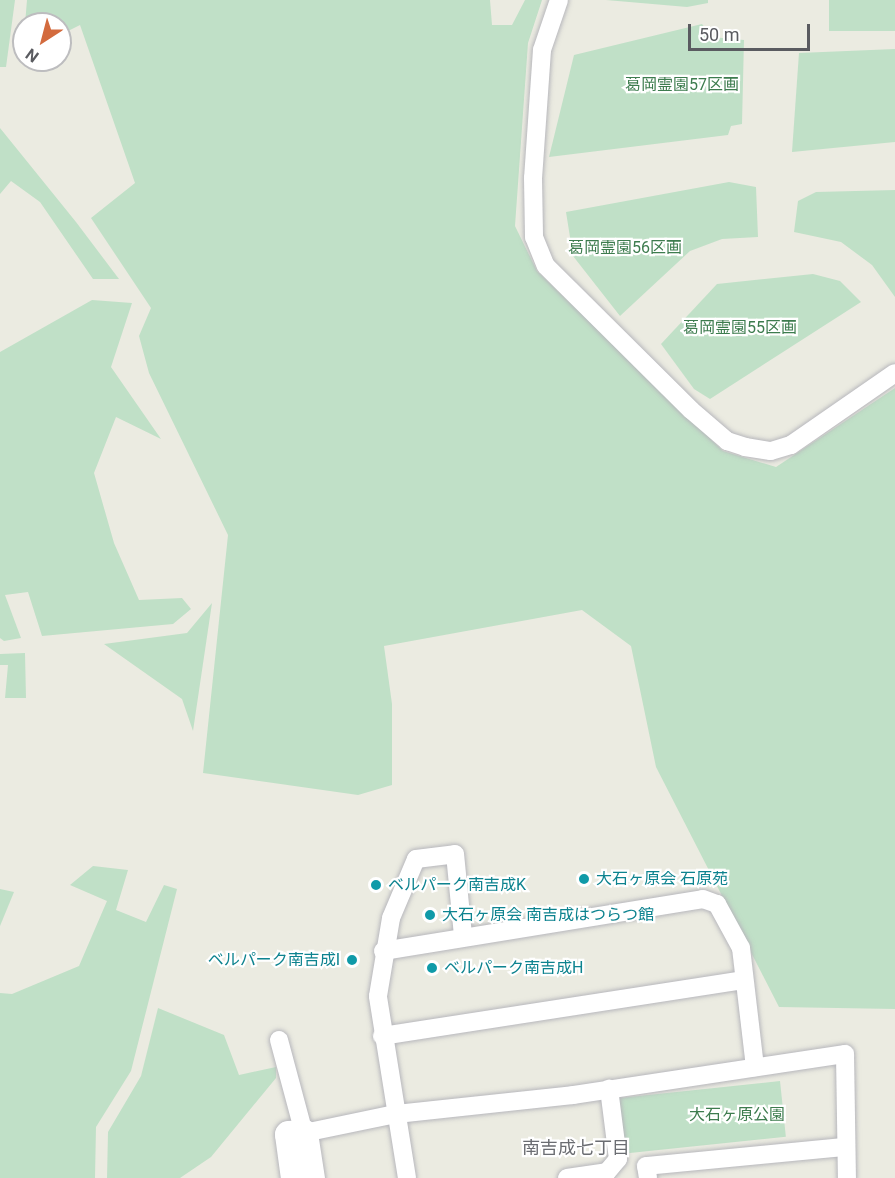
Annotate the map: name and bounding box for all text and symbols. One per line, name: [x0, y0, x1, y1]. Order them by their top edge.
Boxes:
north arrow: [12, 12, 72, 72]
scale bar: [691, 12, 812, 50]
text: 50 m: [699, 24, 739, 45]
text: N: [22, 44, 42, 66]
park label: 葛岡霊園57区画: [625, 75, 739, 95]
park label: 葛岡霊園56区画: [568, 238, 682, 258]
park label: 葛岡霊園55区画: [683, 318, 797, 338]
place label: 大石ヶ原会 石原苑: [596, 869, 728, 889]
marker: 大石ヶ原会 石原苑: [577, 872, 591, 886]
place label: ベルパーク南吉成K: [388, 875, 526, 895]
marker: ベルパーク南吉成K: [369, 878, 383, 892]
place label: 大石ヶ原会 南吉成はつらつ館: [442, 905, 654, 925]
marker: 大石ヶ原会 南吉成はつらつ館: [423, 908, 437, 922]
place label: ベルパーク南吉成I: [208, 950, 340, 970]
marker: ベルパーク南吉成I: [345, 953, 359, 967]
place label: ベルパーク南吉成H: [444, 958, 583, 978]
marker: ベルパーク南吉成H: [425, 961, 439, 975]
park label: 大石ヶ原公園: [689, 1105, 785, 1125]
district label: 南吉成七丁目: [522, 1137, 630, 1159]

